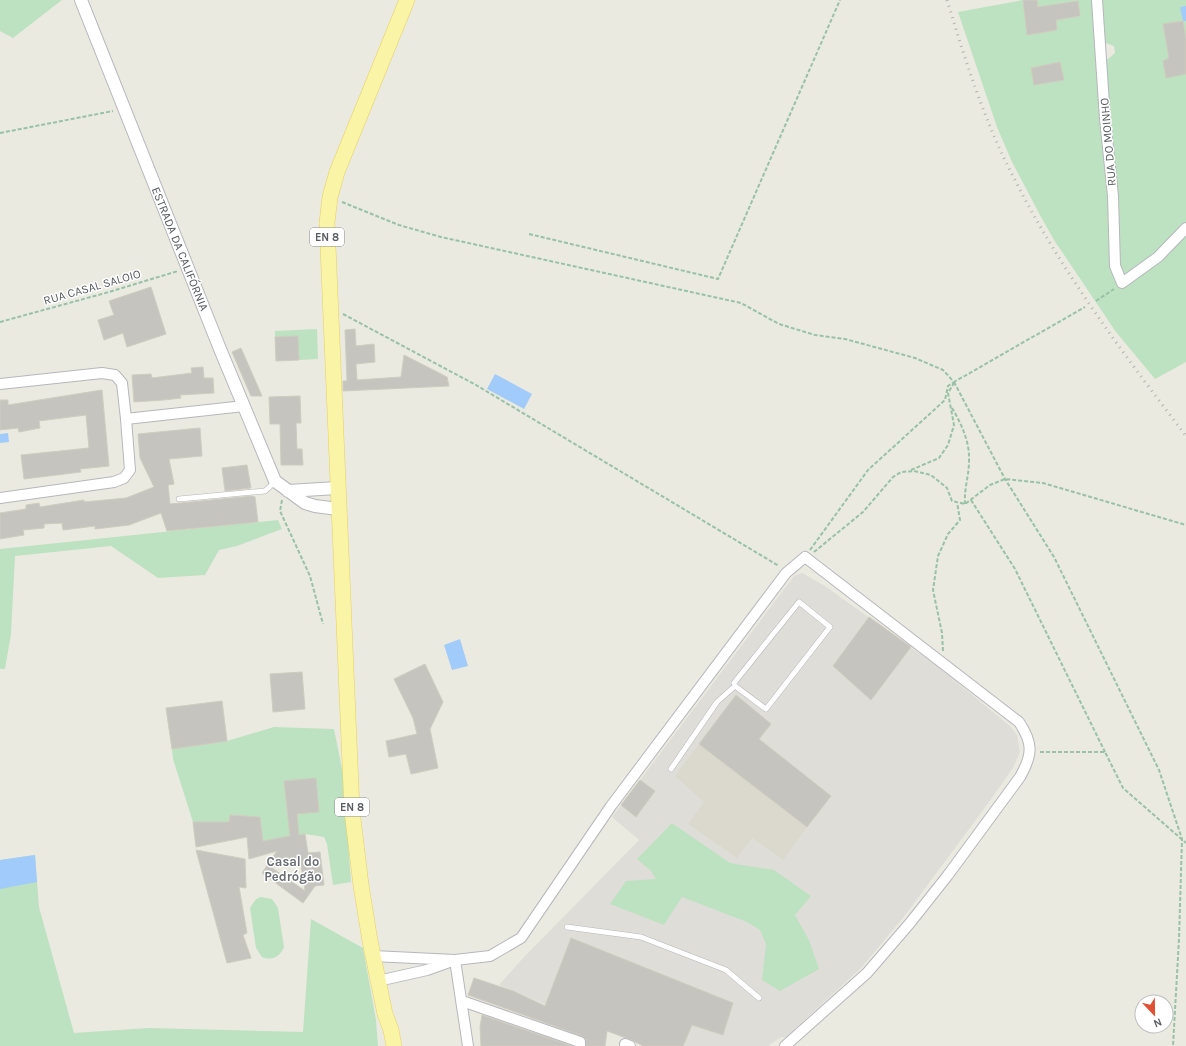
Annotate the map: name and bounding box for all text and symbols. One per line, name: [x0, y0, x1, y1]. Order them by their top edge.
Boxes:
street label: RUA DO MOINHO: [1097, 97, 1119, 187]
street label: ESTRADA DA CALIFÓRNIA: [149, 185, 212, 313]
road number: EN 8: [310, 228, 344, 246]
street label: RUA CASAL SALOIO: [42, 266, 142, 308]
road number: EN 8: [335, 798, 369, 816]
district label: Casal do Pedrógão: [264, 854, 322, 884]
north arrow: [1134, 994, 1174, 1034]
text: N: [1151, 1015, 1164, 1030]

